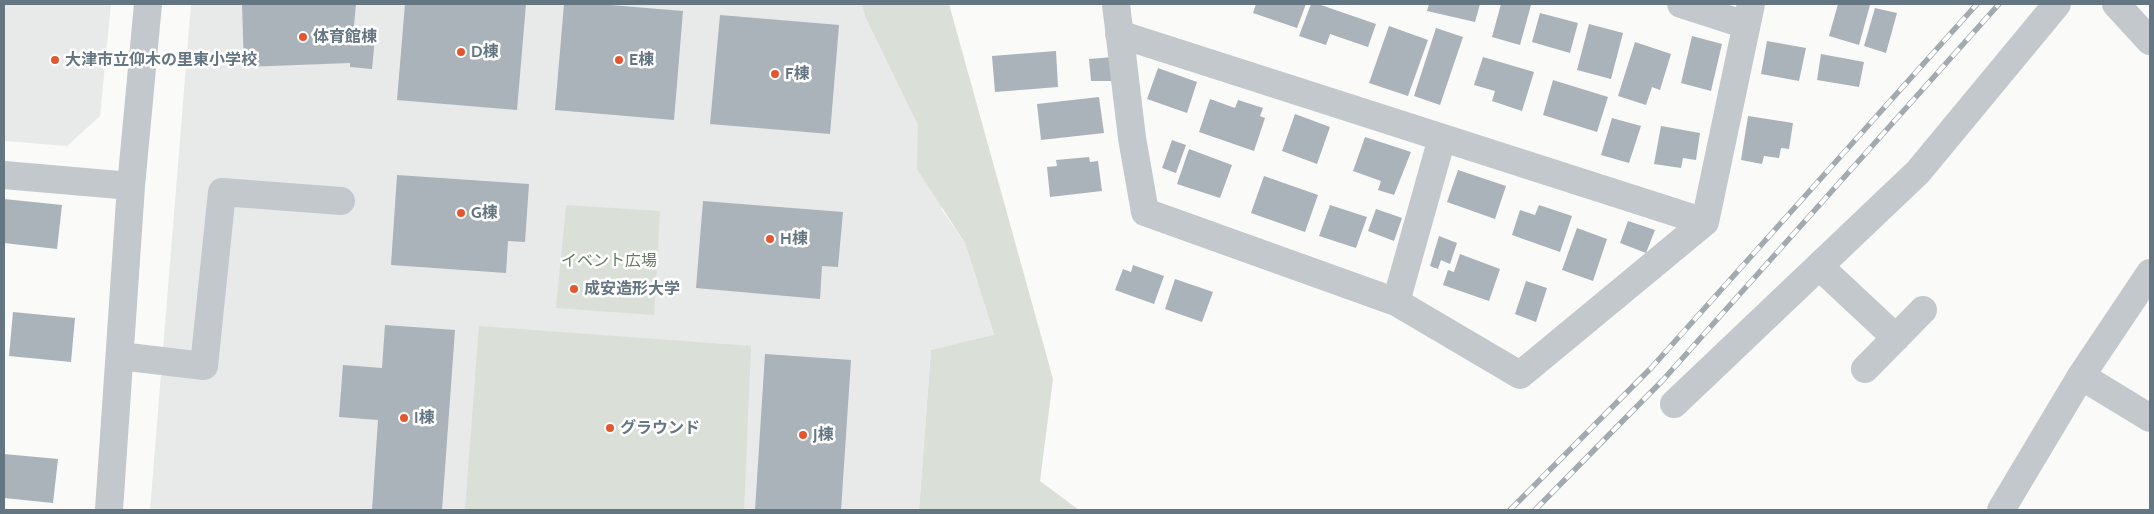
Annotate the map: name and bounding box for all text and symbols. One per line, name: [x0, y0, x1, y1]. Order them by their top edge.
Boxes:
place label: 体育館棟: [313, 27, 377, 47]
marker: 体育館棟: [297, 31, 309, 43]
place label: D棟: [471, 42, 499, 62]
marker: D棟: [455, 46, 467, 58]
place label: 大津市立仰木の里東小学校: [65, 50, 257, 70]
place label: E棟: [629, 50, 654, 70]
marker: 大津市立仰木の里東小学校: [49, 54, 61, 66]
marker: E棟: [613, 54, 625, 66]
place label: F棟: [785, 64, 809, 84]
marker: F棟: [769, 68, 781, 80]
place label: G棟: [471, 203, 498, 223]
marker: G棟: [455, 207, 467, 219]
place label: H棟: [780, 229, 808, 249]
marker: H棟: [764, 233, 776, 245]
park label: イベント広場: [561, 251, 657, 271]
place label: 成安造形大学: [584, 279, 680, 299]
marker: 成安造形大学: [568, 283, 580, 295]
place label: I棟: [414, 408, 435, 428]
marker: I棟: [398, 412, 410, 424]
place label: グラウンド: [620, 418, 700, 438]
marker: グラウンド: [604, 422, 616, 434]
place label: J棟: [813, 425, 834, 445]
marker: J棟: [797, 429, 809, 441]

